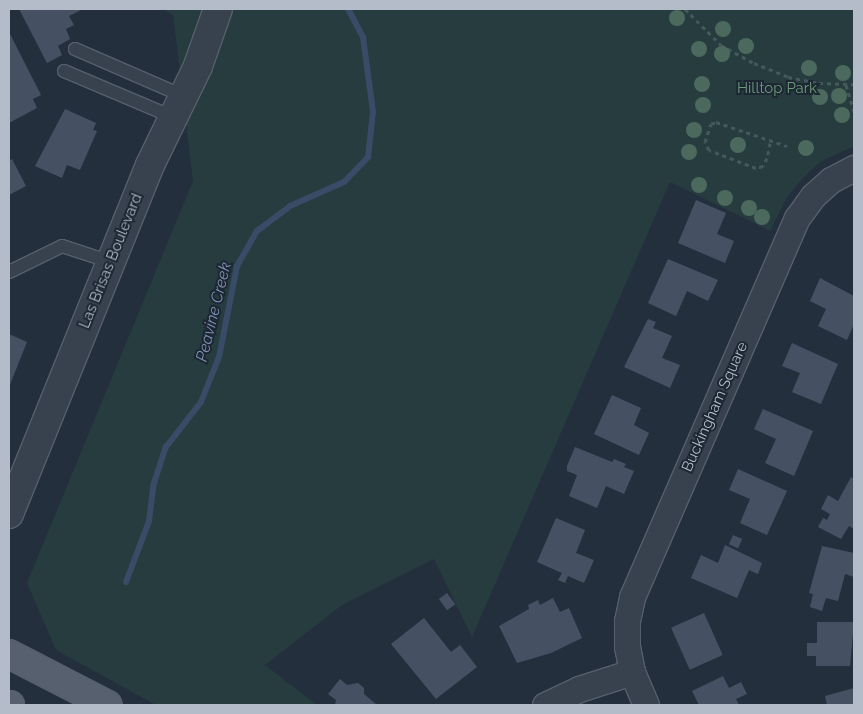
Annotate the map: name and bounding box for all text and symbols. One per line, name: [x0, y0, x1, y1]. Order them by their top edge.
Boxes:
park label: Hilltop Park: [737, 80, 817, 98]
street label: Las Brisas Boulevard: [76, 191, 146, 331]
water label: Peavine Creek: [192, 260, 236, 364]
street label: Buckingham Square: [678, 339, 752, 475]

